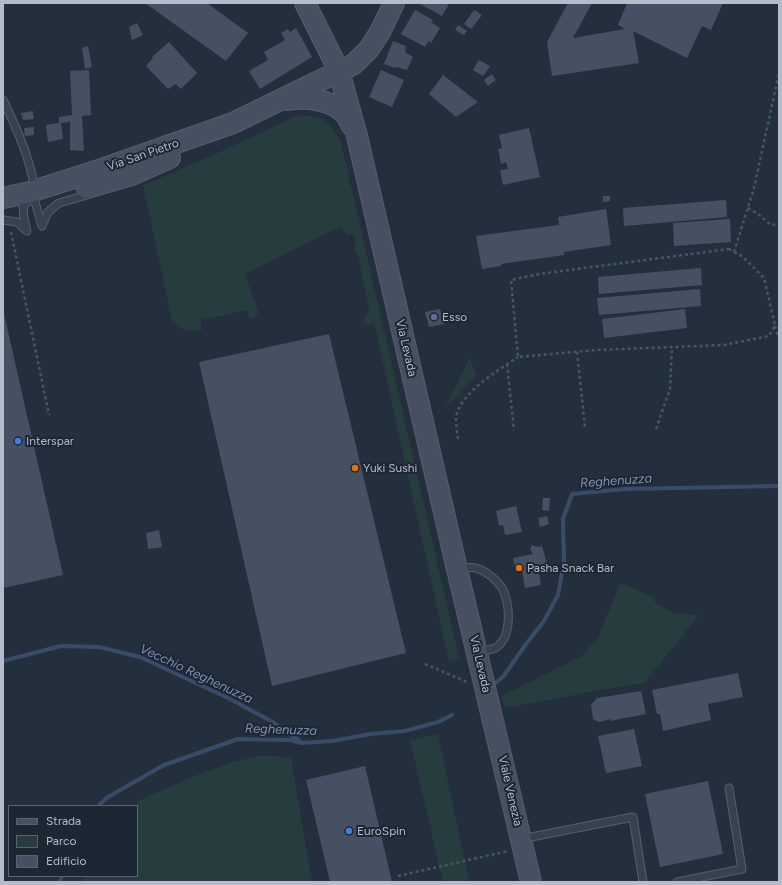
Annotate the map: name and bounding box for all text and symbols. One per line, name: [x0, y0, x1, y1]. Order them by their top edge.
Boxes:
street label: Via San Pietro: [105, 136, 181, 174]
place label: Esso: [442, 310, 467, 324]
marker: Esso: [429, 312, 439, 322]
street label: Via Levada: [392, 318, 420, 378]
place label: Interspar: [26, 434, 74, 448]
marker: Interspar: [13, 436, 23, 446]
place label: Yuki Sushi: [363, 461, 417, 475]
marker: Yuki Sushi: [350, 463, 360, 473]
water label: Reghenuzza: [579, 471, 653, 491]
place label: Pasha Snack Bar: [527, 561, 614, 575]
marker: Pasha Snack Bar: [514, 563, 524, 573]
street label: Via Levada: [466, 634, 494, 694]
water label: Vecchio Reghenuzza: [137, 641, 255, 707]
water label: Reghenuzza: [245, 721, 317, 739]
street label: Viale Venezia: [495, 754, 525, 828]
legend: [8, 805, 138, 877]
text: Strada: [46, 814, 81, 828]
place label: EuroSpin: [357, 824, 406, 838]
marker: EuroSpin: [344, 826, 354, 836]
text: Parco: [46, 834, 76, 848]
text: Edificio: [46, 854, 86, 868]

